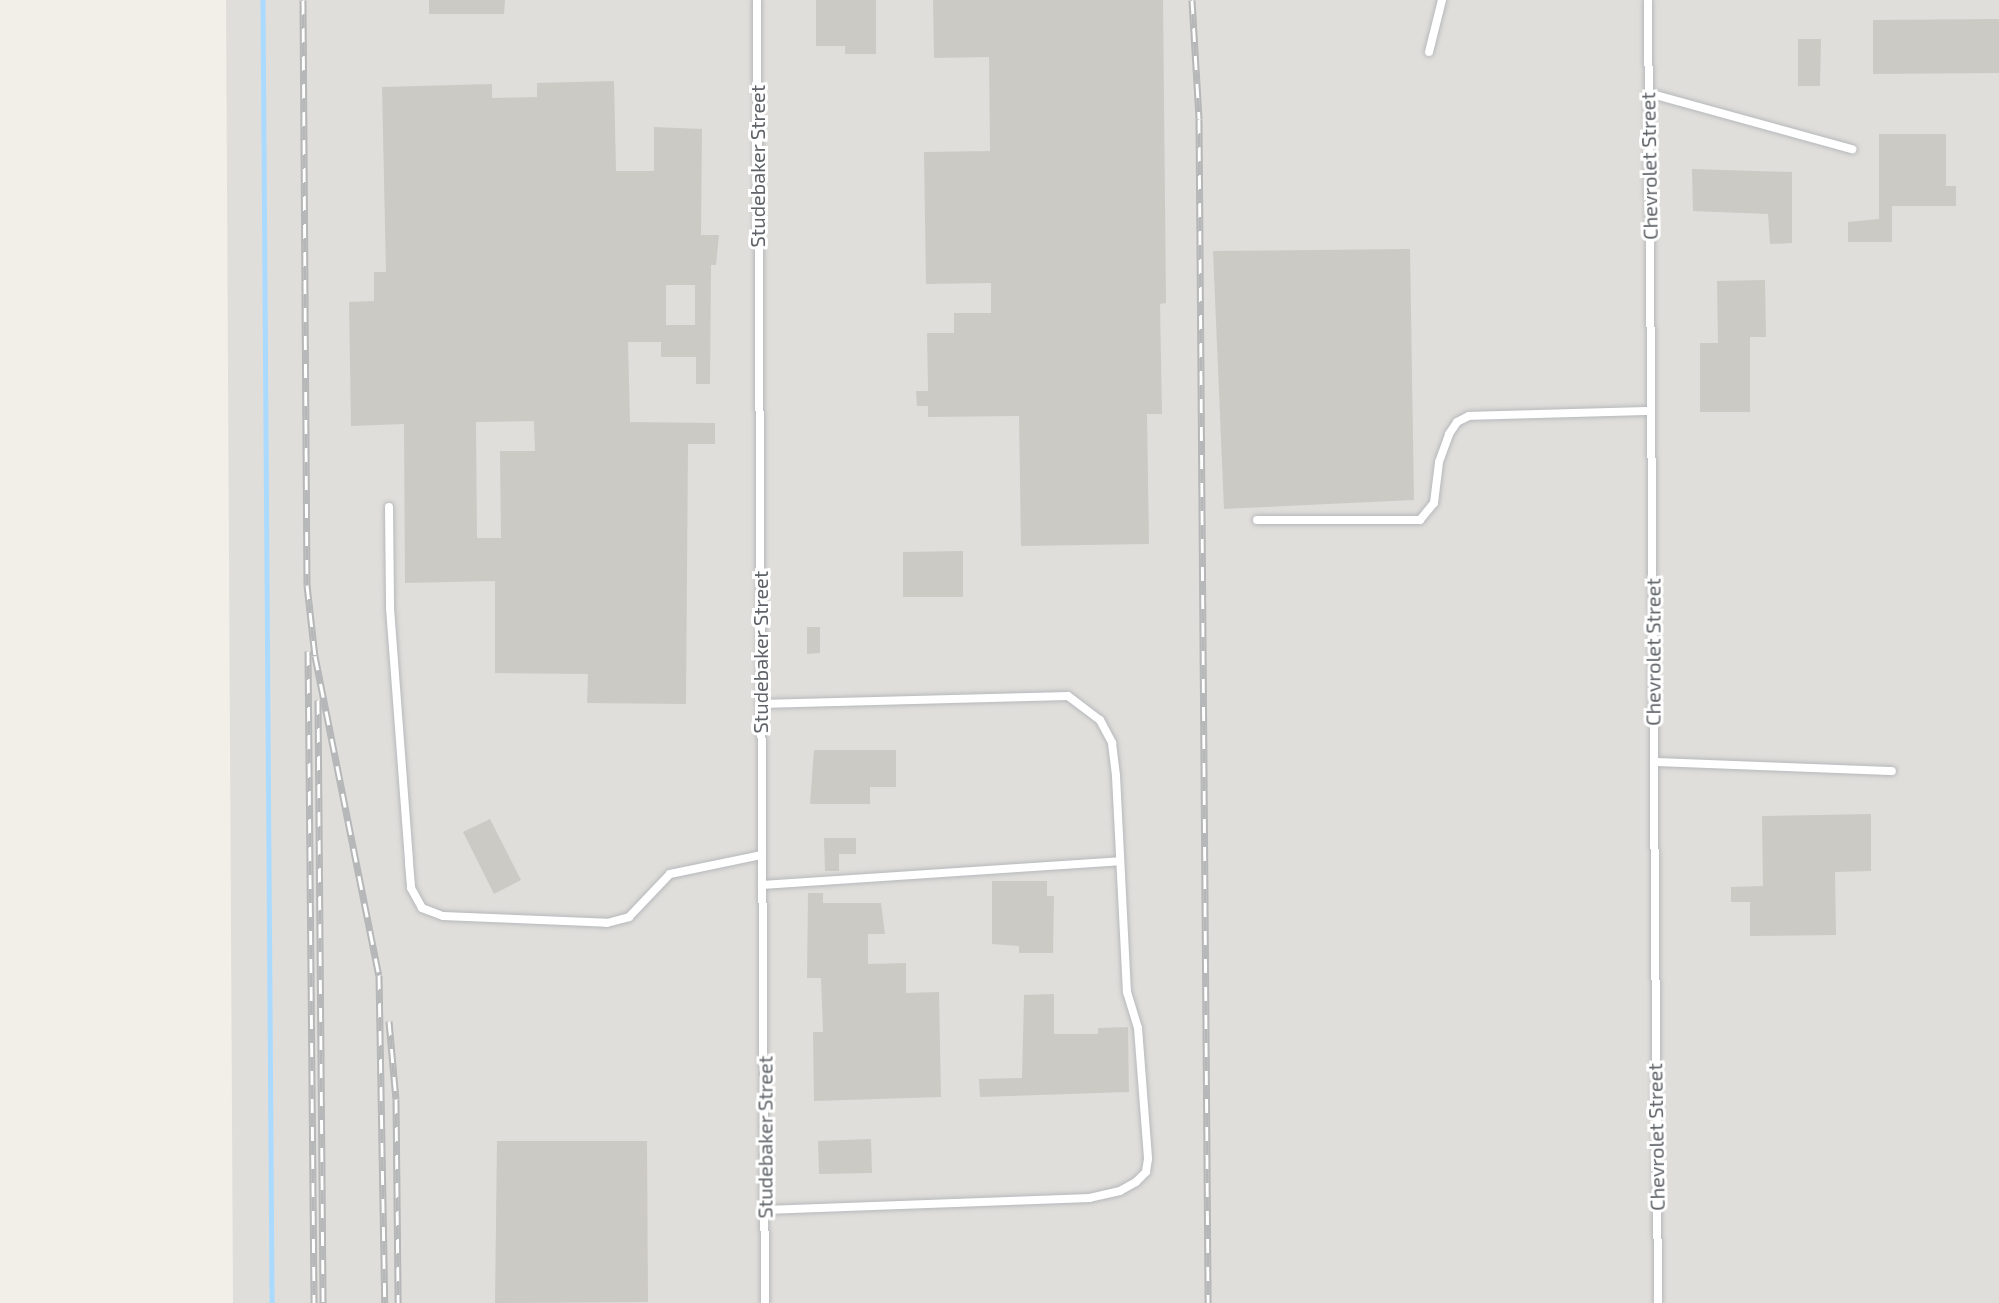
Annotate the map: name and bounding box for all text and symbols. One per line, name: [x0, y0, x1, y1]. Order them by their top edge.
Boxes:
street label: Studebaker Street: [745, 84, 769, 248]
street label: Chevrolet Street: [1636, 92, 1662, 240]
street label: Studebaker Street: [748, 570, 772, 734]
street label: Chevrolet Street: [1641, 578, 1665, 726]
street label: Studebaker Street: [753, 1055, 777, 1219]
street label: Chevrolet Street: [1643, 1063, 1669, 1211]

